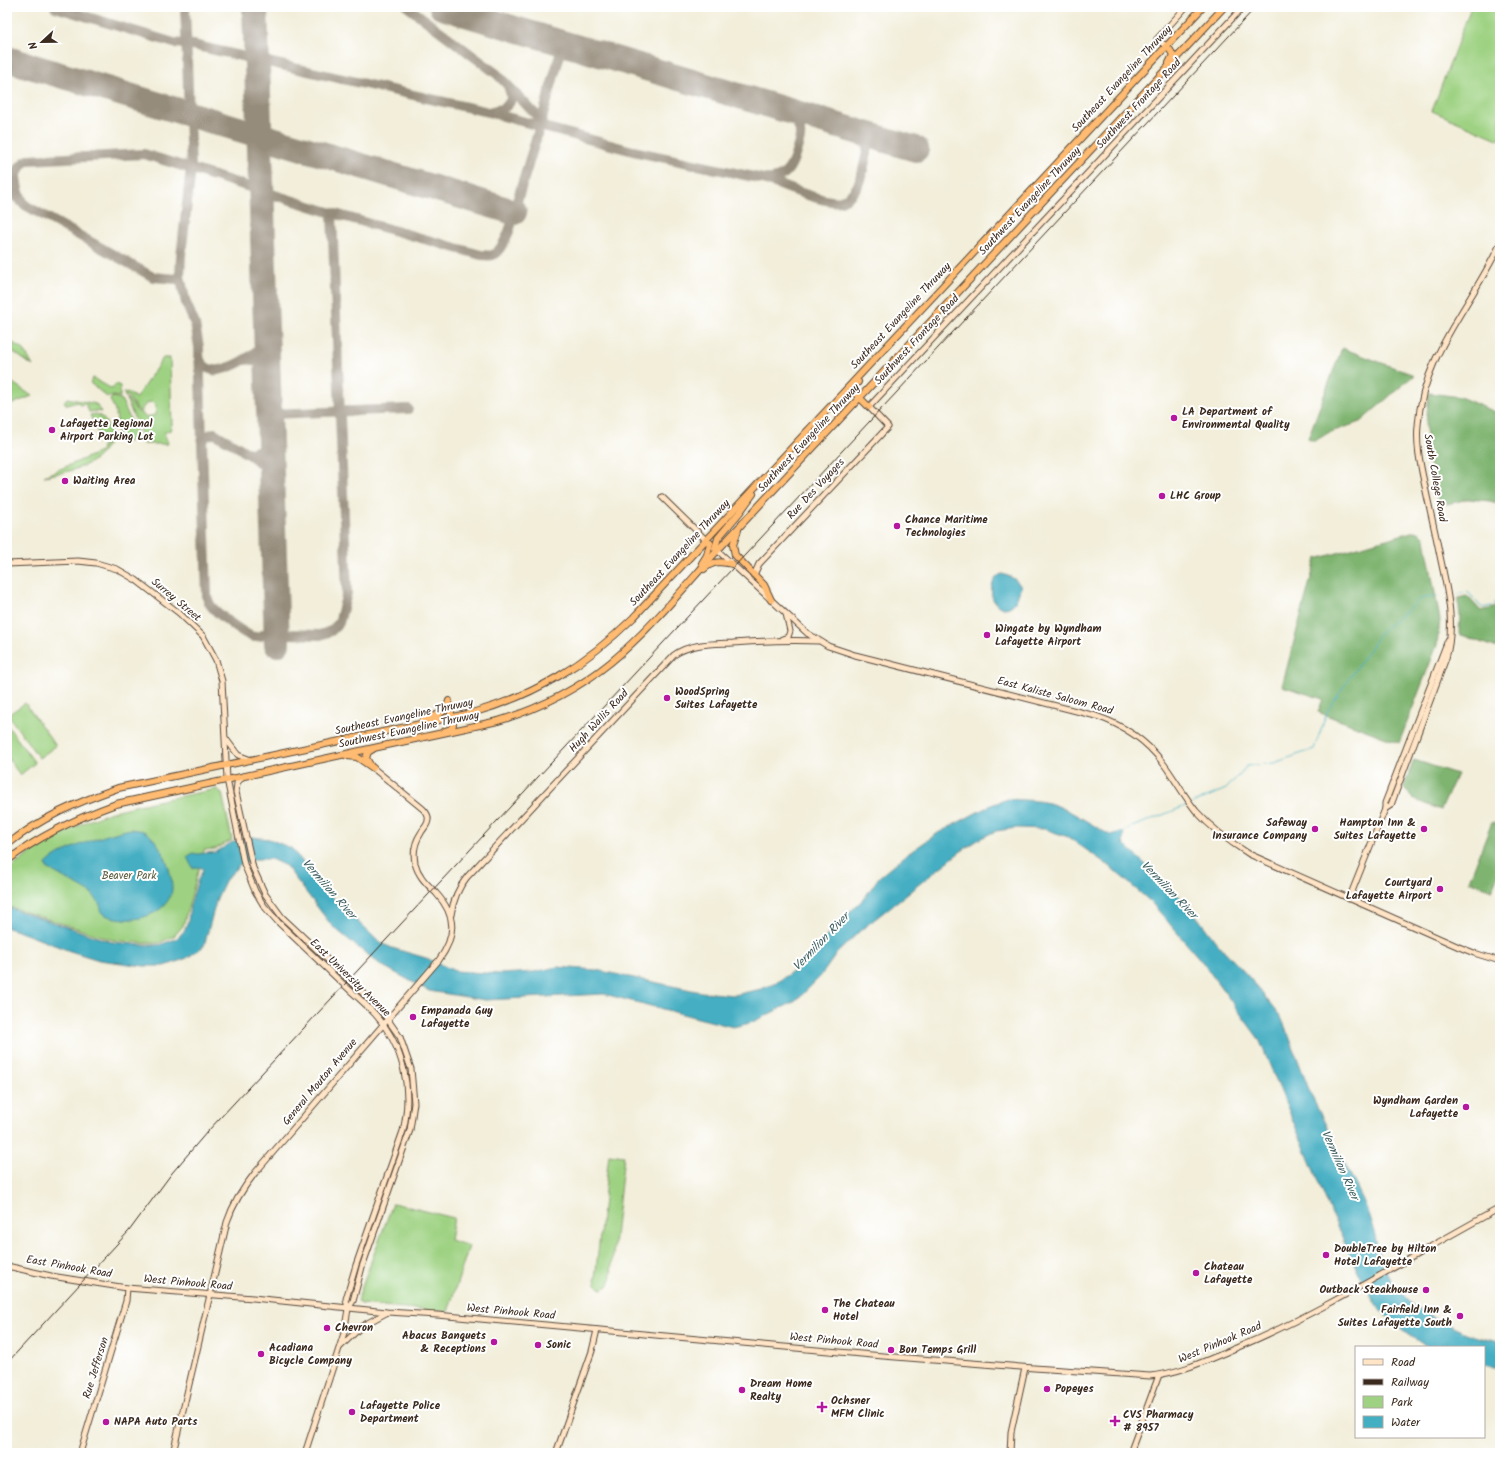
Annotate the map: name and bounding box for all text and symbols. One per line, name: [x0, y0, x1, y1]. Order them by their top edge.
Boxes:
street label: Southeast Evangeline Thruway: [1067, 21, 1177, 137]
north arrow: [22, 22, 62, 62]
text: N: [24, 39, 43, 52]
street label: Southwest Frontage Road: [1092, 54, 1186, 153]
street label: Southwest Evangeline Thruway: [975, 142, 1086, 260]
street label: Southeast Evangeline Thruway: [846, 258, 956, 374]
street label: Southwest Frontage Road: [870, 290, 964, 389]
street label: Southwest Evangeline Thruway: [754, 379, 865, 497]
place label: LA Department of Environmental Quality: [1182, 403, 1290, 434]
marker: LA Department of Environmental Quality: [1169, 413, 1179, 423]
place label: Lafayette Regional Airport Parking Lot: [60, 415, 154, 446]
marker: Lafayette Regional Airport Parking Lot: [47, 425, 57, 435]
street label: South College Road: [1418, 432, 1452, 524]
street label: Rue Des Voyages: [783, 454, 849, 524]
place label: Waiting Area: [73, 472, 136, 490]
marker: Waiting Area: [60, 476, 70, 486]
place label: LHC Group: [1170, 487, 1221, 505]
marker: LHC Group: [1157, 491, 1167, 501]
street label: Southeast Evangeline Thruway: [625, 495, 735, 611]
place label: Chance Maritime Technologies: [905, 511, 988, 542]
marker: Chance Maritime Technologies: [892, 521, 902, 531]
street label: Surrey Street: [147, 574, 206, 627]
place label: Wingate by Wyndham Lafayette Airport: [995, 620, 1101, 651]
marker: Wingate by Wyndham Lafayette Airport: [982, 630, 992, 640]
street label: East Kaliste Saloom Road: [995, 672, 1115, 720]
place label: WoodSpring Suites Lafayette: [675, 683, 758, 714]
street label: Hugh Wallis Road: [565, 685, 634, 757]
street label: Southeast Evangeline Thruway: [333, 693, 476, 740]
marker: WoodSpring Suites Lafayette: [662, 693, 672, 703]
street label: Southwest Evangeline Thruway: [337, 706, 482, 754]
place label: Safeway Insurance Company: [1212, 814, 1307, 845]
place label: Hampton Inn & Suites Lafayette: [1334, 814, 1417, 845]
marker: Safeway Insurance Company: [1310, 824, 1320, 834]
marker: Hampton Inn & Suites Lafayette: [1419, 824, 1429, 834]
water label: Vermilion River: [297, 855, 363, 926]
water label: Vermilion River: [1136, 856, 1204, 926]
park label: Beaver Park: [102, 867, 157, 885]
place label: Courtyard Lafayette Airport: [1346, 874, 1433, 905]
marker: Courtyard Lafayette Airport: [1435, 884, 1445, 894]
water label: Vermilion River: [788, 906, 856, 976]
street label: East University Avenue: [305, 934, 395, 1022]
place label: Empanada Guy Lafayette: [421, 1002, 493, 1033]
marker: Empanada Guy Lafayette: [408, 1012, 418, 1022]
street label: General Mouton Avenue: [278, 1034, 362, 1130]
place label: Wyndham Garden Lafayette: [1373, 1092, 1459, 1123]
marker: Wyndham Garden Lafayette: [1461, 1102, 1471, 1112]
water label: Vermilion River: [1316, 1127, 1365, 1206]
place label: DoubleTree by Hilton Hotel Lafayette: [1334, 1240, 1436, 1271]
marker: DoubleTree by Hilton Hotel Lafayette: [1321, 1250, 1331, 1260]
street label: East Pinhook Road: [25, 1251, 114, 1283]
place label: Chateau Lafayette: [1204, 1258, 1253, 1289]
marker: Chateau Lafayette: [1191, 1268, 1201, 1278]
street label: West Pinhook Road: [143, 1270, 234, 1296]
place label: Outback Steakhouse: [1320, 1281, 1419, 1299]
marker: Outback Steakhouse: [1421, 1285, 1431, 1295]
place label: The Chateau Hotel: [833, 1295, 895, 1326]
street label: West Pinhook Road: [466, 1299, 557, 1325]
place label: Fairfield Inn & Suites Lafayette South: [1338, 1301, 1452, 1332]
marker: The Chateau Hotel: [820, 1305, 830, 1315]
marker: Fairfield Inn & Suites Lafayette South: [1455, 1311, 1465, 1321]
street label: West Pinhook Road: [1176, 1317, 1265, 1369]
place label: Chevron: [335, 1319, 373, 1337]
marker: Chevron: [322, 1323, 332, 1333]
place label: Abacus Banquets & Receptions: [402, 1327, 487, 1358]
street label: West Pinhook Road: [789, 1328, 880, 1354]
street label: Rue Jefferson: [78, 1335, 114, 1401]
place label: Sonic: [546, 1336, 571, 1354]
marker: Abacus Banquets & Receptions: [489, 1337, 499, 1347]
place label: Acadiana Bicycle Company: [269, 1339, 352, 1370]
marker: Sonic: [533, 1340, 543, 1350]
place label: Bon Temps Grill: [899, 1341, 976, 1359]
marker: Bon Temps Grill: [886, 1345, 896, 1355]
legend: [1355, 1346, 1485, 1438]
marker: Acadiana Bicycle Company: [256, 1349, 266, 1359]
text: Road: [1391, 1353, 1416, 1372]
text: Railway: [1391, 1373, 1429, 1392]
place label: Dream Home Realty: [750, 1375, 813, 1406]
place label: Popeyes: [1055, 1380, 1094, 1398]
marker: Popeyes: [1042, 1384, 1052, 1394]
marker: Dream Home Realty: [737, 1385, 747, 1395]
place label: Ochsner MFM Clinic: [831, 1392, 885, 1423]
text: Park: [1391, 1393, 1413, 1412]
place label: Lafayette Police Department: [360, 1397, 441, 1428]
marker: Ochsner MFM Clinic: [816, 1401, 828, 1413]
place label: CVS Pharmacy # 8957: [1123, 1406, 1194, 1437]
marker: Lafayette Police Department: [347, 1407, 357, 1417]
place label: NAPA Auto Parts: [114, 1413, 198, 1431]
text: Water: [1391, 1413, 1421, 1432]
marker: CVS Pharmacy # 8957: [1110, 1416, 1120, 1426]
marker: NAPA Auto Parts: [101, 1417, 111, 1427]

